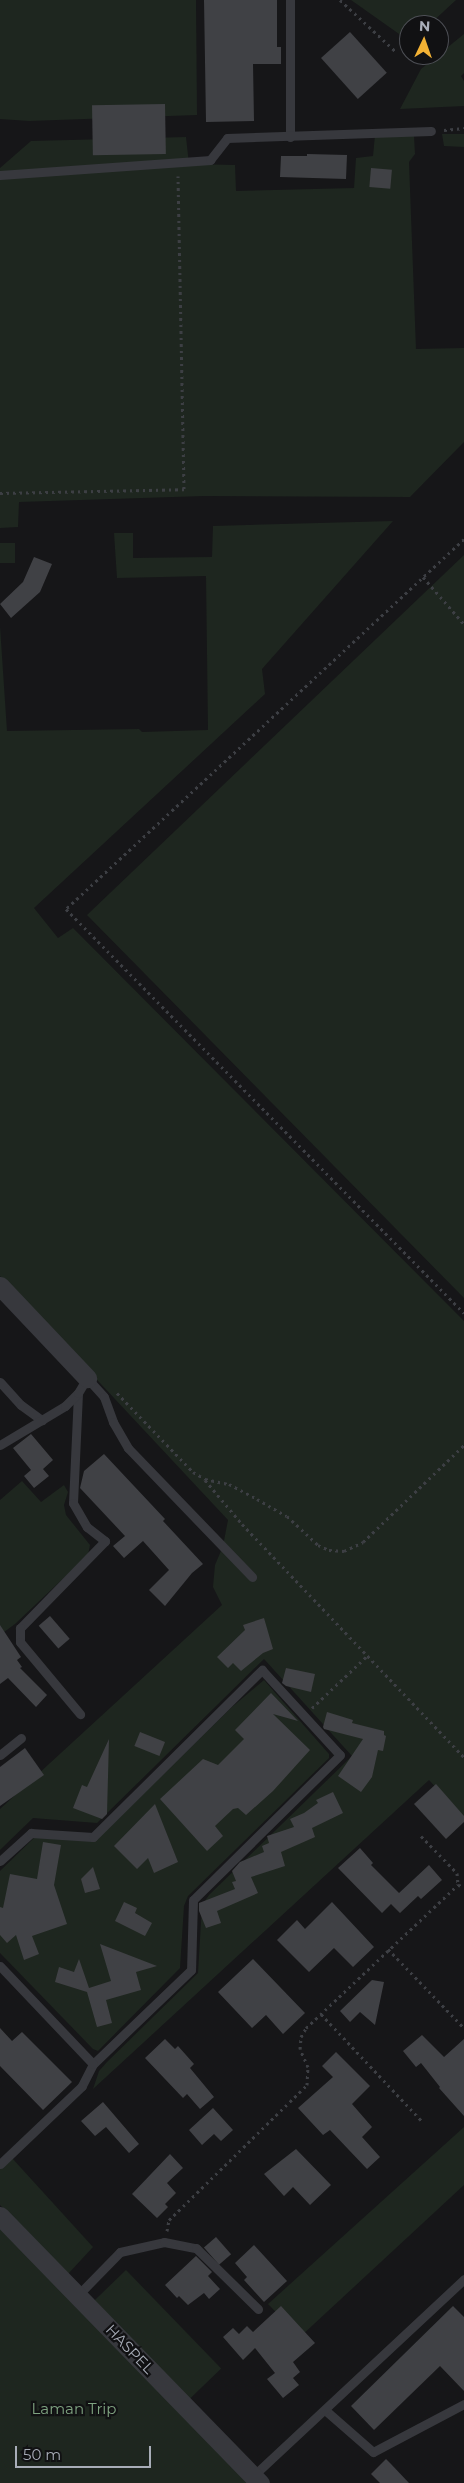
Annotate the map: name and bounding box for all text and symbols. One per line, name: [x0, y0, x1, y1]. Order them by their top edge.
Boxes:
north arrow: [399, 15, 449, 65]
text: N: [419, 17, 431, 35]
street label: HASPEL: [102, 2321, 158, 2377]
park label: Laman Trip: [31, 2400, 117, 2418]
scale bar: [18, 2436, 154, 2468]
text: 50 m: [23, 2445, 61, 2464]

